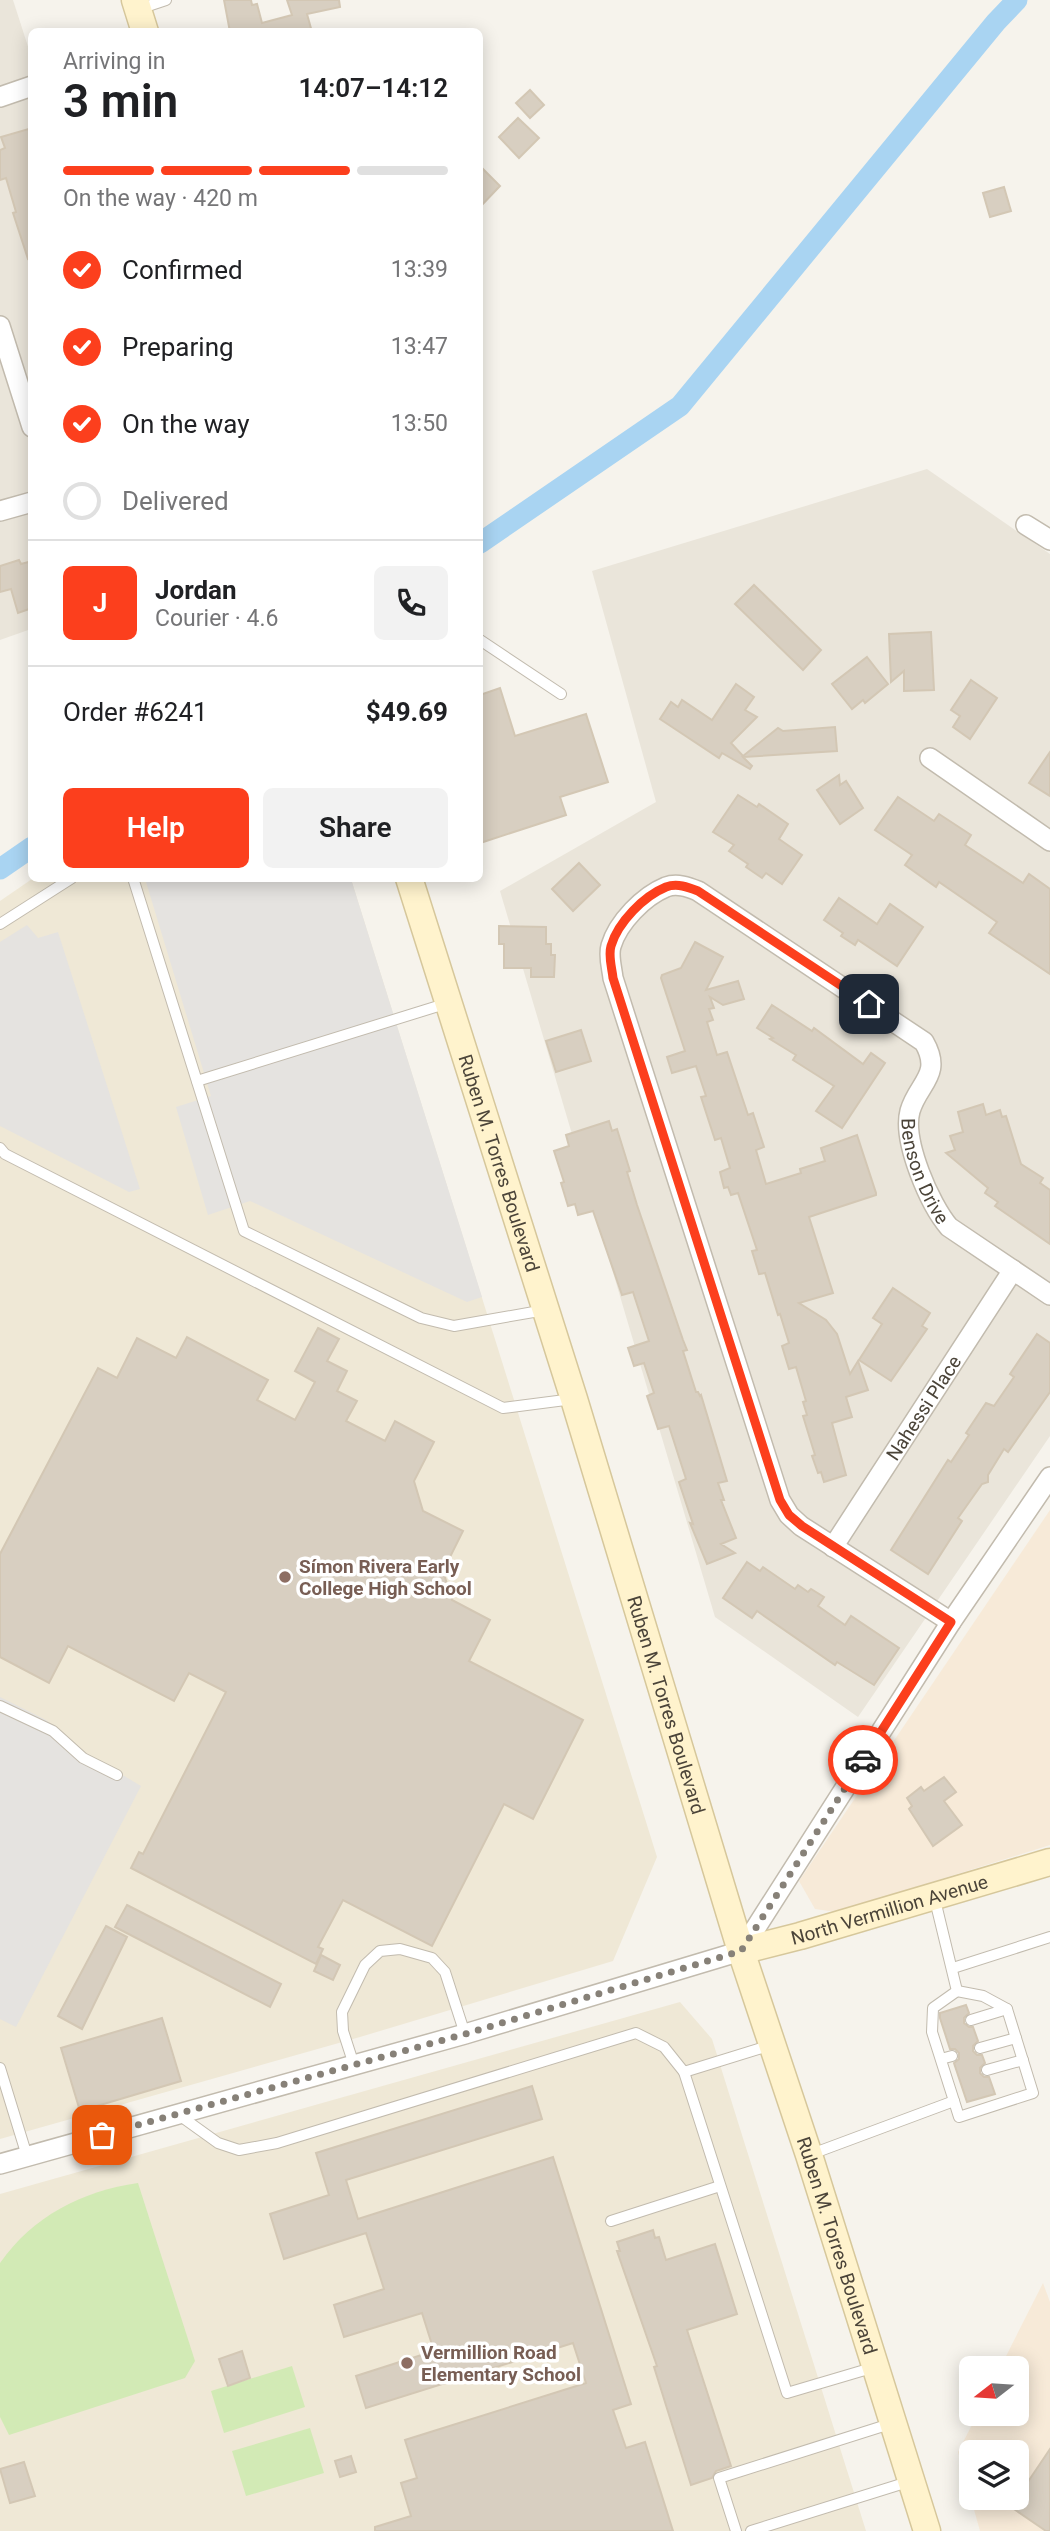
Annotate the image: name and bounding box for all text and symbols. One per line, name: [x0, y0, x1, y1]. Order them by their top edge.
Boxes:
text: Arriving in: [63, 48, 166, 75]
text: 14:07–14:12: [298, 73, 448, 103]
text: 3 min: [63, 74, 178, 128]
text: On the way · 420 m: [63, 185, 258, 212]
icon: check: [63, 251, 101, 289]
text: Confirmed: [122, 255, 243, 285]
text: 13:39: [391, 256, 448, 283]
icon: check: [63, 328, 101, 366]
text: Preparing: [122, 332, 234, 362]
text: 13:47: [391, 333, 448, 360]
icon: check: [63, 405, 101, 443]
text: On the way: [122, 409, 250, 439]
text: 13:50: [391, 410, 448, 437]
text: Delivered: [122, 486, 229, 516]
button: phone: [374, 566, 448, 640]
text: Jordan: [155, 575, 237, 605]
text: J: [93, 588, 107, 618]
text: Courier · 4.6: [155, 605, 278, 632]
text: Order #6241: [63, 697, 208, 727]
text: $49.69: [366, 697, 448, 727]
button: Help: [63, 788, 249, 868]
button: Share: [263, 788, 448, 868]
pin: [839, 974, 899, 1034]
icon: home: [850, 985, 888, 1023]
street label: Ruben M. Torres Boulevard: [454, 1052, 544, 1275]
street label: Benson Drive: [897, 1118, 954, 1228]
street label: Nahessi Place: [881, 1351, 966, 1465]
place label: Símon Rivera Early College High School: [299, 1555, 472, 1600]
marker: Símon Rivera Early College High School: [277, 1569, 293, 1585]
street label: Ruben M. Torres Boulevard: [622, 1593, 710, 1817]
courier: [828, 1725, 898, 1795]
icon: car: [844, 1741, 882, 1779]
street label: North Vermillion Avenue: [789, 1870, 991, 1950]
pin: [72, 2105, 132, 2165]
icon: bag: [83, 2116, 121, 2154]
street label: Ruben M. Torres Boulevard: [792, 2134, 882, 2357]
place label: Vermillion Road Elementary School: [421, 2341, 581, 2386]
marker: Vermillion Road Elementary School: [399, 2355, 415, 2371]
north arrow: [959, 2356, 1029, 2426]
map controls: [959, 2356, 1029, 2510]
button: layers: [959, 2440, 1029, 2510]

